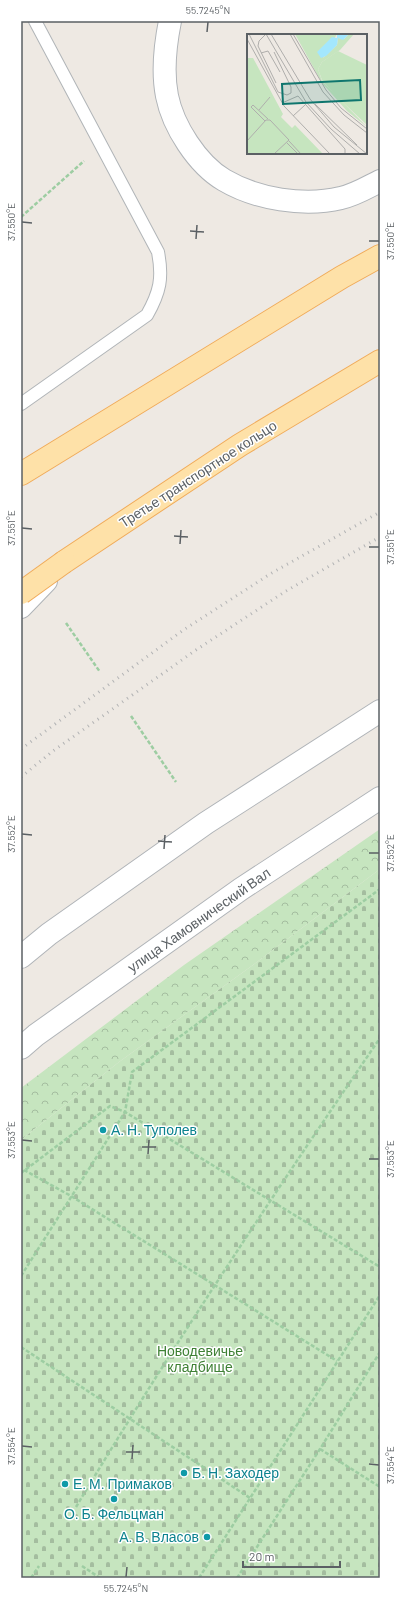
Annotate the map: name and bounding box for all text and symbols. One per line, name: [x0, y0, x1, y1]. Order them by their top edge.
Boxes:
text: 55.7245°N: [186, 4, 230, 16]
inset map: [247, 34, 367, 154]
text: 37.550°E: [5, 203, 17, 241]
text: 37.550°E: [384, 222, 396, 260]
street label: Третье транспортное кольцо: [116, 416, 280, 531]
text: 37.551°E: [5, 510, 17, 546]
text: 37.551°E: [384, 529, 396, 565]
text: 37.552°E: [5, 815, 17, 853]
text: 37.552°E: [384, 834, 396, 872]
street label: улица Хамовнический Вал: [124, 864, 274, 976]
text: 37.553°E: [5, 1121, 17, 1159]
place label: А. Н. Туполев: [111, 1121, 197, 1138]
marker: А. Н. Туполев: [98, 1125, 108, 1135]
text: 37.553°E: [384, 1140, 396, 1178]
park label: Новодевичье кладбище: [157, 1342, 243, 1375]
text: 37.554°E: [5, 1427, 17, 1465]
text: 37.554°E: [384, 1446, 396, 1484]
place label: Б. Н. Заходер: [192, 1464, 279, 1481]
marker: Б. Н. Заходер: [179, 1468, 189, 1478]
place label: Е. М. Примаков: [73, 1475, 172, 1492]
marker: Е. М. Примаков: [60, 1479, 70, 1489]
marker: О. Б. Фельцман: [109, 1494, 119, 1504]
place label: О. Б. Фельцман: [64, 1505, 164, 1522]
place label: А. В. Власов: [119, 1528, 199, 1545]
marker: А. В. Власов: [202, 1532, 212, 1542]
scale bar: [243, 1543, 340, 1569]
text: 20 m: [249, 1549, 275, 1563]
text: 55.7245°N: [104, 1582, 148, 1594]

